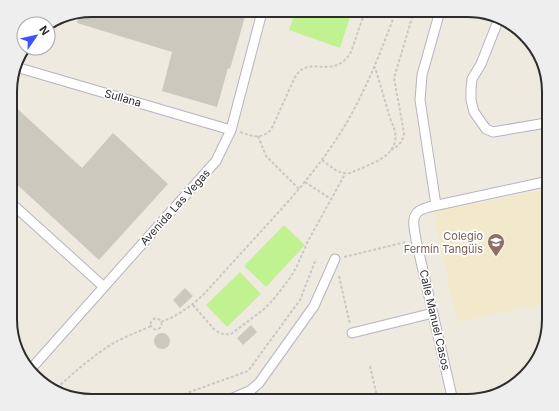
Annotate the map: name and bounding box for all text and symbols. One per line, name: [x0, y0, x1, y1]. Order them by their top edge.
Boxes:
north arrow: [16, 16, 56, 56]
text: N: [36, 23, 52, 38]
street label: Sullana: [103, 86, 143, 110]
street label: Avenida Las Vegas: [137, 166, 213, 248]
place label: Colegio Fermín Tangüis: [404, 229, 483, 256]
school or university icon: Colegio Fermín Tangüis: [486, 232, 506, 257]
street label: Calle Manuel Casos: [417, 268, 453, 372]

